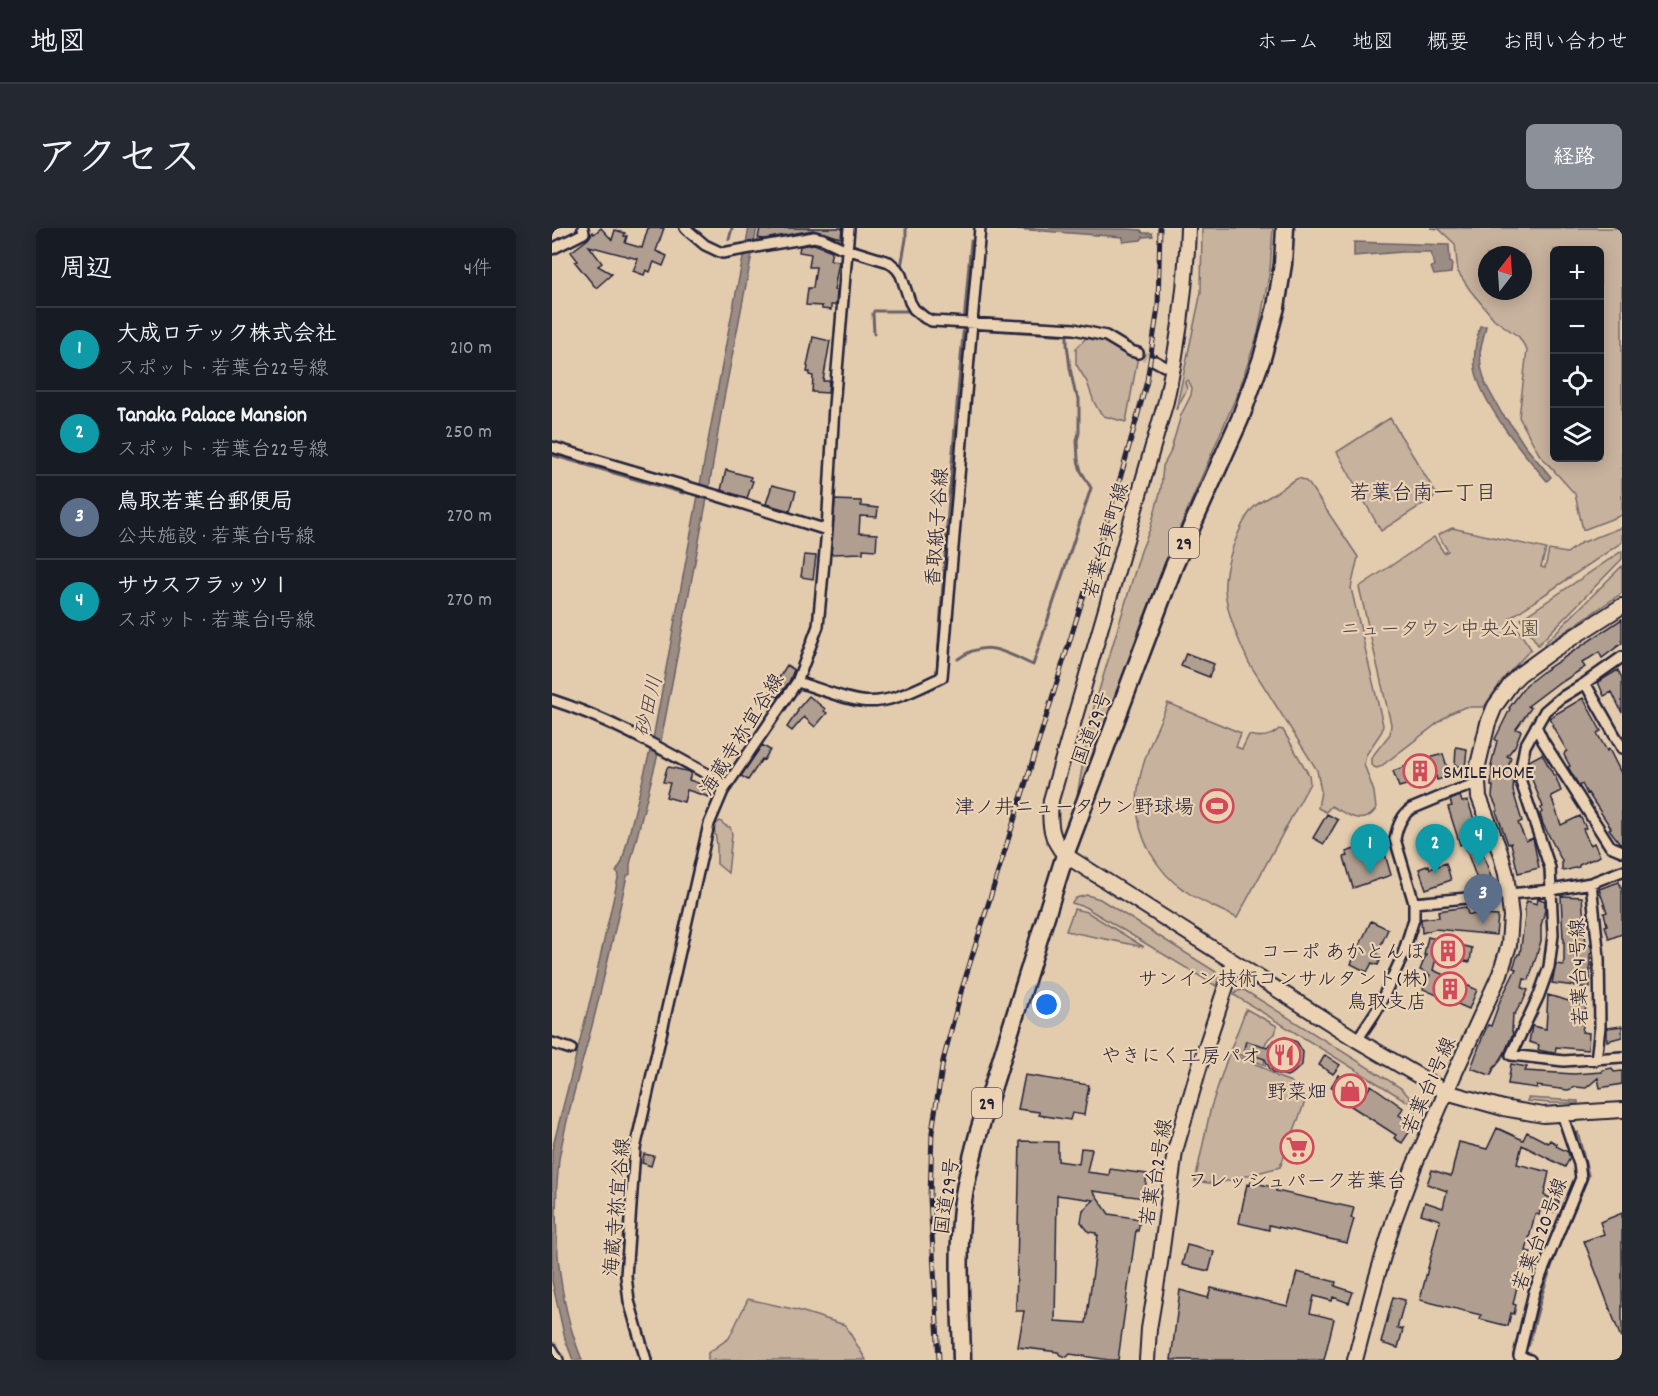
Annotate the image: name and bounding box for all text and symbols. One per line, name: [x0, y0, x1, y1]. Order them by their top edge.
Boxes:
text: 地図: [30, 25, 86, 65]
text: ホーム: [1257, 29, 1319, 59]
text: 地図: [1352, 29, 1394, 59]
text: 概要: [1427, 29, 1469, 59]
text: お問い合わせ: [1502, 29, 1628, 59]
button: 経路: [1526, 124, 1622, 189]
text: アクセス: [36, 132, 201, 192]
north arrow: [1478, 246, 1532, 300]
map controls: [1550, 246, 1604, 462]
button: +: [1550, 246, 1604, 300]
text: 周辺: [60, 252, 112, 289]
text: 4件: [464, 256, 492, 284]
button: −: [1550, 300, 1604, 354]
text: 大成ロテック株式会社: [117, 320, 337, 351]
text: 1: [77, 335, 82, 363]
text: 210 m: [450, 335, 492, 363]
button: locate: [1550, 354, 1604, 408]
text: スポット · 若葉台22号線: [117, 356, 328, 384]
text: Tanaka Palace Mansion: [117, 401, 307, 432]
button: layers: [1550, 408, 1604, 462]
text: 2: [75, 419, 84, 447]
text: 250 m: [445, 419, 492, 447]
text: スポット · 若葉台22号線: [117, 437, 328, 465]
street label: 香取紙子谷線: [921, 466, 957, 588]
street label: 若葉台東町線: [1078, 479, 1138, 602]
district label: 若葉台南一丁目: [1350, 480, 1497, 510]
text: 鳥取若葉台郵便局: [117, 488, 293, 519]
text: 3: [75, 503, 84, 531]
text: 270 m: [446, 503, 492, 531]
text: 公共施設 · 若葉台1号線: [117, 524, 315, 552]
road number: 29: [1169, 528, 1199, 558]
text: サウスフラッツＩ: [117, 572, 292, 603]
text: 4: [75, 587, 84, 615]
text: 270 m: [446, 587, 492, 615]
text: スポット · 若葉台1号線: [117, 608, 315, 636]
park label: ニュータウン中央公園: [1340, 617, 1540, 645]
street label: 海蔵寺祢宜谷線: [695, 669, 793, 802]
water label: 砂田川: [629, 673, 673, 741]
street label: 国道29号: [1067, 688, 1121, 770]
building icon: SMILE HOME: [1402, 753, 1438, 789]
place label: SMILE HOME: [1443, 760, 1534, 788]
sports icon: 津ノ井ニュータウン野球場: [1199, 788, 1235, 824]
place label: 津ノ井ニュータウン野球場: [954, 795, 1194, 823]
pin: 4: [1460, 816, 1498, 866]
pin: 1: [1350, 824, 1390, 874]
pin: 2: [1416, 824, 1454, 874]
pin: 3: [1464, 874, 1502, 924]
street label: 若葉台4号線: [1565, 917, 1597, 1027]
building icon: コーポ あかとんぼ: [1430, 933, 1466, 969]
place label: コーポ あかとんぼ: [1260, 940, 1425, 968]
place label: サンイン技術コンサルタント(株) 鳥取支店: [1138, 967, 1427, 1018]
building icon: サンイン技術コンサルタント(株) 鳥取支店: [1432, 971, 1468, 1007]
your location: [1032, 990, 1061, 1019]
street label: 若葉台1号線: [1397, 1033, 1465, 1140]
restaurant icon: やきにく工房パオ: [1266, 1037, 1302, 1073]
place label: やきにく工房パオ: [1101, 1044, 1261, 1072]
shop icon: 野菜畑: [1332, 1073, 1368, 1109]
place label: 野菜畑: [1267, 1080, 1327, 1108]
road number: 29: [972, 1088, 1002, 1118]
street label: 若葉台2号線: [1135, 1117, 1181, 1229]
supermarket icon: フレッシュパーク若葉台: [1279, 1129, 1315, 1165]
street label: 海蔵寺祢宜谷線: [599, 1136, 639, 1278]
street label: 国道29号: [930, 1156, 968, 1237]
place label: フレッシュパーク若葉台: [1188, 1169, 1406, 1197]
street label: 若葉台20号線: [1507, 1174, 1576, 1296]

